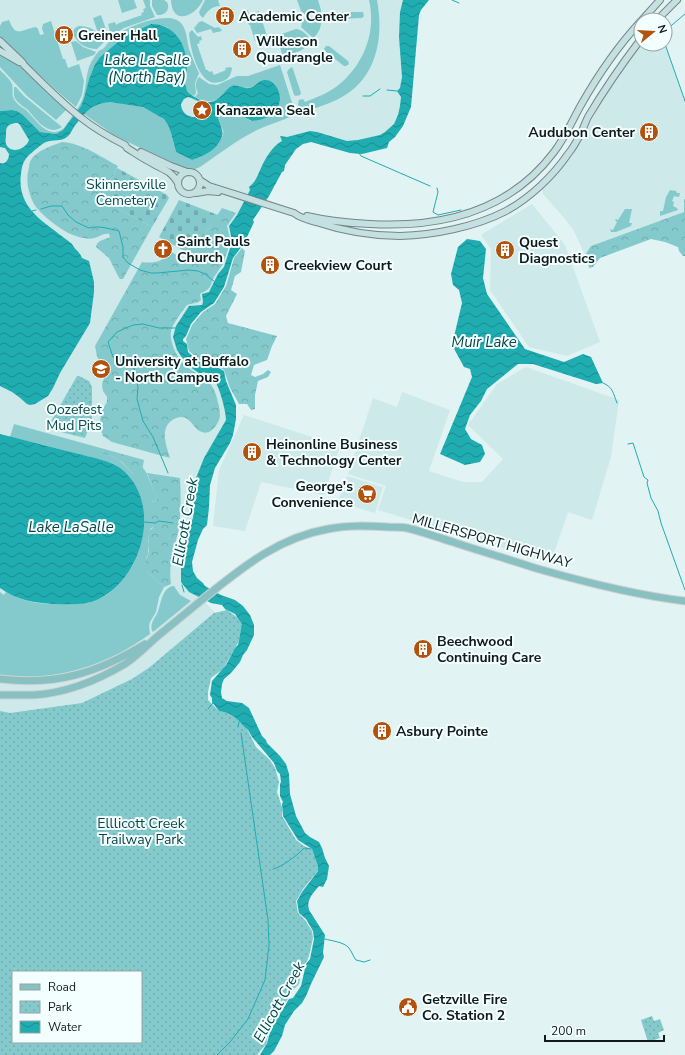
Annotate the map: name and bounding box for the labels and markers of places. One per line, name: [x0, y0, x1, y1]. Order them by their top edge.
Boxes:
building icon: Academic Center: [214, 5, 236, 27]
place label: Academic Center: [239, 7, 349, 26]
building icon: Greiner Hall: [53, 24, 75, 46]
place label: Greiner Hall: [78, 26, 158, 45]
place label: Wilkeson Quadrangle: [256, 32, 333, 67]
building icon: Wilkeson Quadrangle: [231, 38, 253, 60]
place icon: Kanazawa Seal: [191, 99, 213, 121]
place label: Kanazawa Seal: [216, 101, 315, 120]
building icon: Audubon Center: [638, 121, 660, 143]
place label: Audubon Center: [528, 123, 636, 142]
place label: Saint Pauls Church: [177, 232, 250, 267]
place label: Quest Diagnostics: [519, 233, 595, 268]
church icon: Saint Pauls Church: [152, 238, 174, 260]
building icon: Quest Diagnostics: [494, 239, 516, 261]
building icon: Creekview Court: [259, 254, 281, 276]
place label: Creekview Court: [284, 256, 393, 275]
place label: University at Buffalo - North Campus: [115, 352, 249, 387]
school or university icon: University at Buffalo - North Campus: [90, 358, 112, 380]
place label: Heinonline Business & Technology Center: [266, 435, 402, 470]
building icon: Heinonline Business & Technology Center: [241, 441, 263, 463]
place label: George's Convenience: [271, 477, 353, 512]
supermarket icon: George's Convenience: [356, 483, 378, 505]
place label: Beechwood Continuing Care: [437, 632, 542, 667]
building icon: Beechwood Continuing Care: [412, 638, 434, 660]
building icon: Asbury Pointe: [371, 720, 393, 742]
place label: Asbury Pointe: [396, 722, 489, 741]
place label: Getzville Fire Co. Station 2: [422, 990, 508, 1025]
public building icon: Getzville Fire Co. Station 2: [397, 996, 419, 1018]

